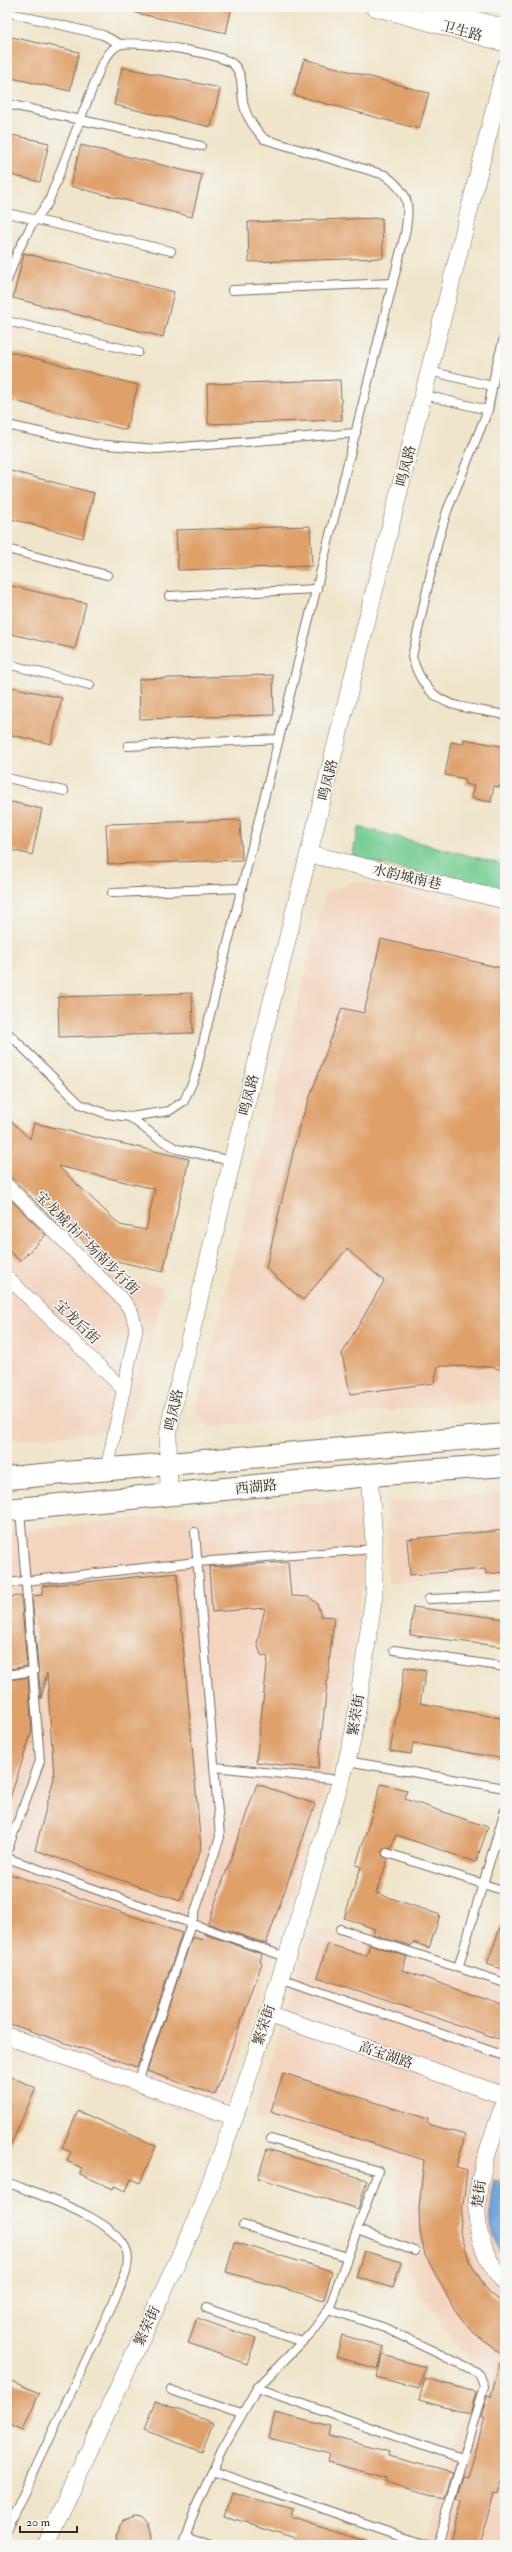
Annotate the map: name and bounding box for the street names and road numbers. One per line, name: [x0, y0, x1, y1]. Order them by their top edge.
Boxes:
street label: 卫生路: [440, 17, 484, 45]
street label: 鸣凤路: [393, 444, 419, 488]
street label: 鸣凤路: [315, 758, 341, 802]
street label: 水韵城南巷: [371, 861, 443, 893]
street label: 鸣凤路: [236, 1073, 262, 1117]
street label: 宝龙城市广场南步行街: [31, 1187, 143, 1299]
street label: 宝龙后街: [51, 1296, 103, 1348]
street label: 鸣凤路: [161, 1388, 187, 1432]
street label: 西湖路: [234, 1476, 278, 1498]
street label: 繁荣街: [344, 1693, 368, 1737]
street label: 繁荣街: [249, 2002, 279, 2048]
street label: 高宝湖路: [357, 2038, 415, 2072]
street label: 楚街: [469, 2179, 489, 2209]
street label: 繁荣街: [130, 2303, 164, 2349]

